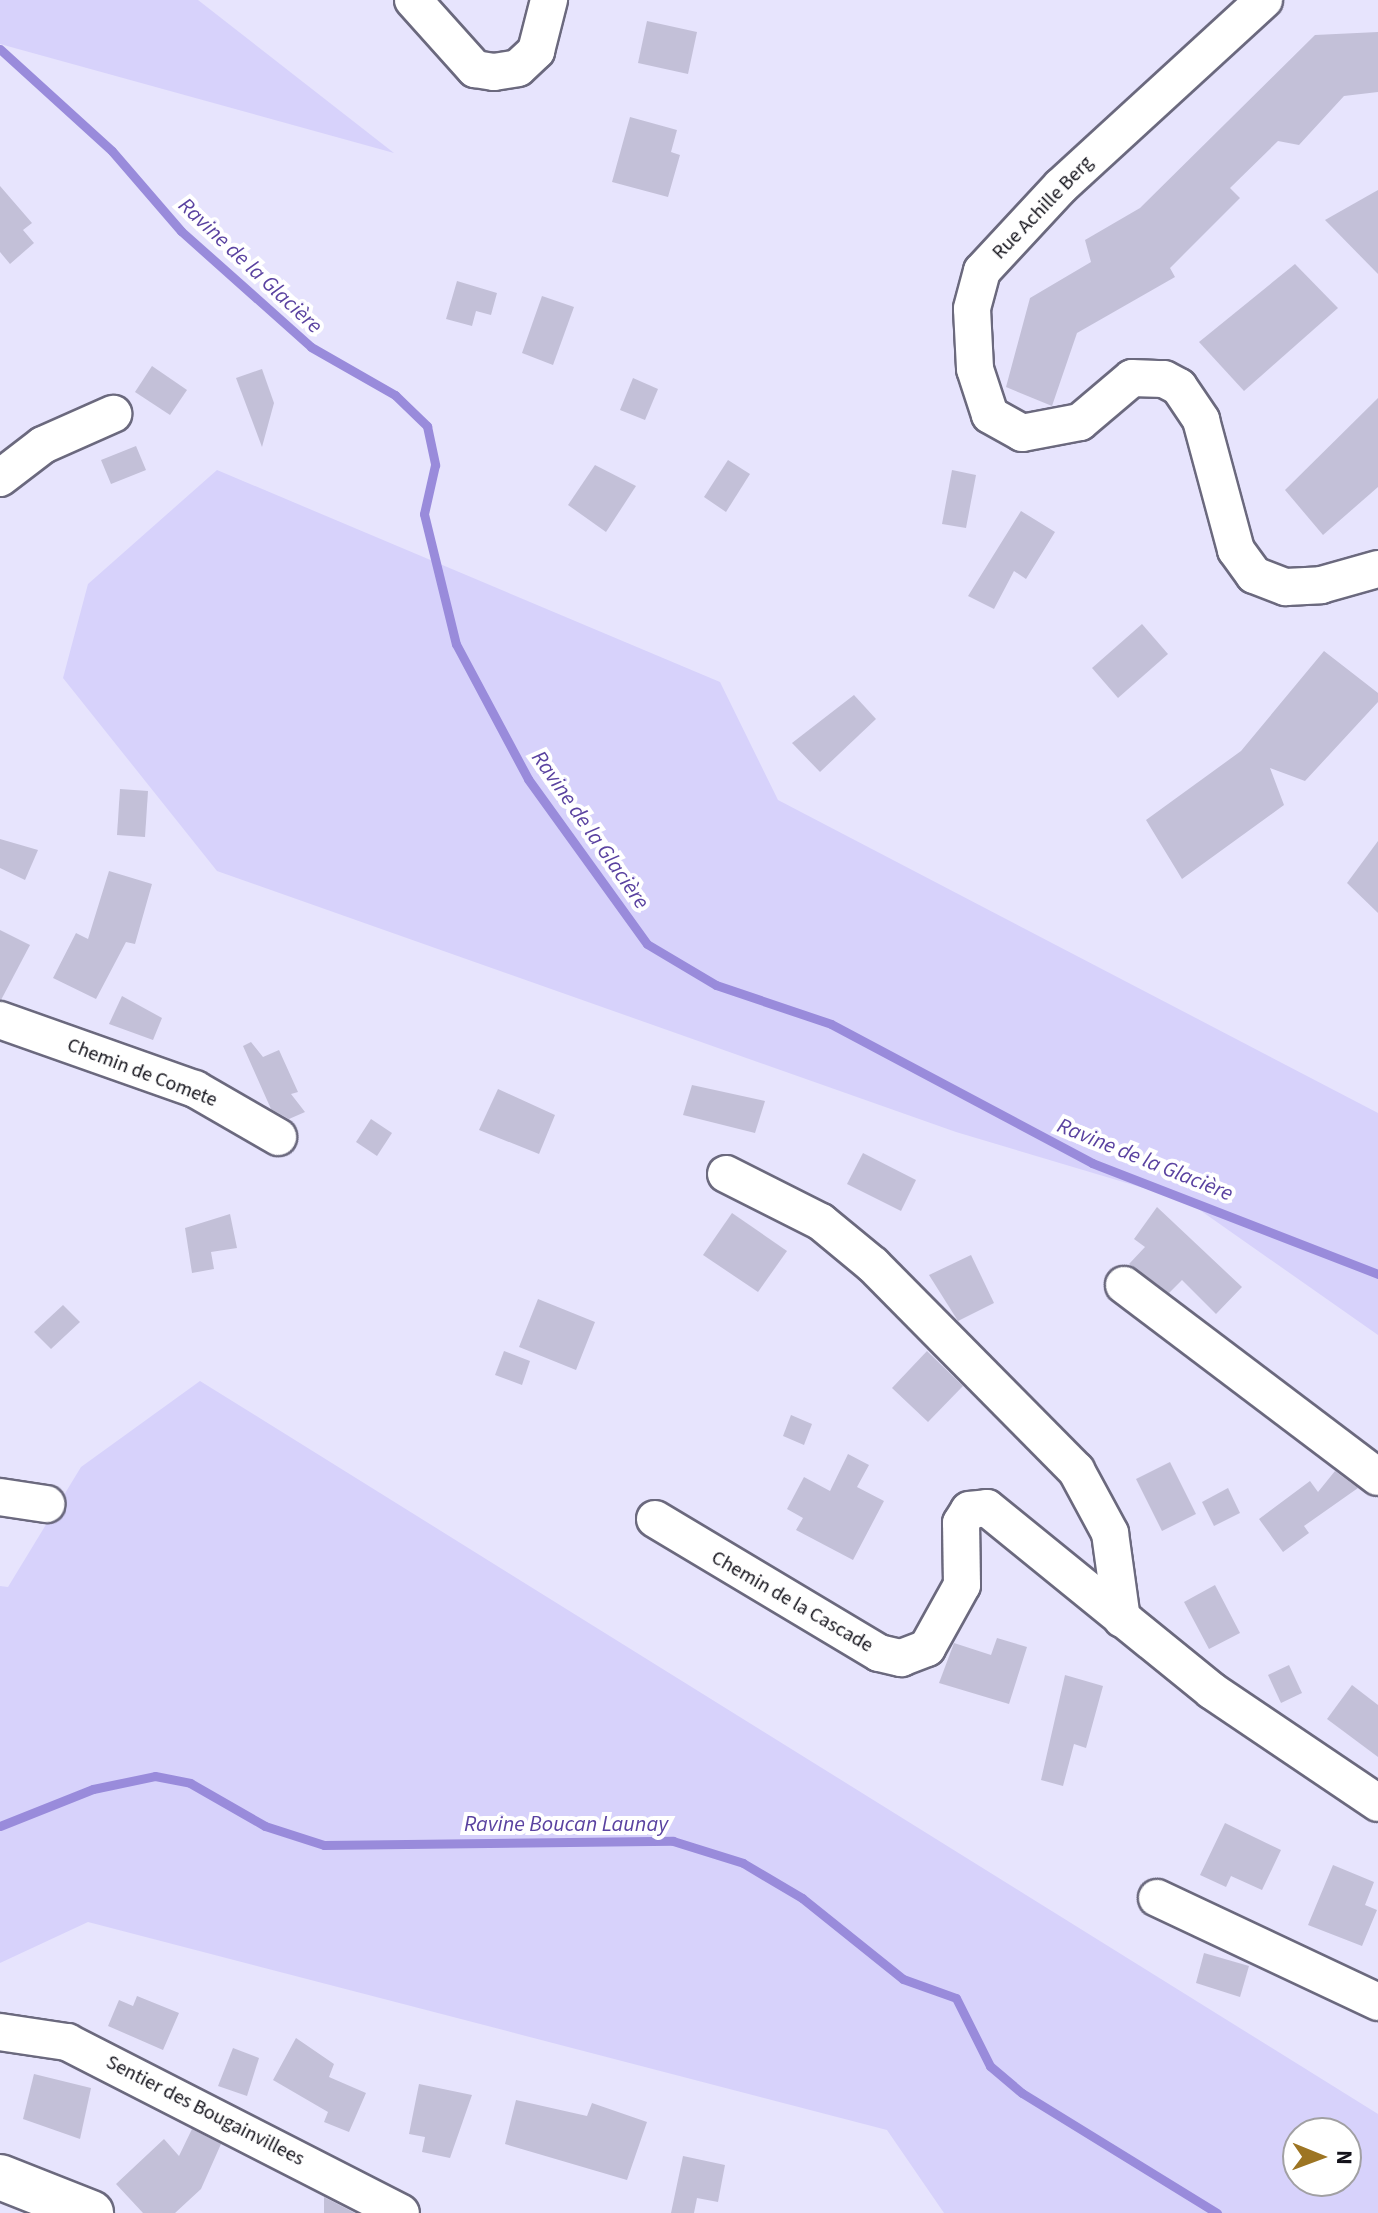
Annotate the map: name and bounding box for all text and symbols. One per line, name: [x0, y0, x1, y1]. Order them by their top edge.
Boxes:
street label: Rue Achille Berg: [988, 151, 1098, 265]
water label: Ravine de la Glacière: [173, 193, 327, 339]
water label: Ravine de la Glacière: [526, 746, 654, 914]
street label: Chemin de Comete: [64, 1033, 220, 1113]
water label: Ravine de la Glacière: [1053, 1113, 1237, 1207]
street label: Chemin de la Cascade: [707, 1546, 877, 1658]
water label: Ravine Boucan Launay: [464, 1812, 668, 1838]
street label: Sentier des Bougainvillees: [102, 2051, 308, 2171]
north arrow: [1282, 2117, 1362, 2197]
text: N: [1328, 2150, 1360, 2165]

